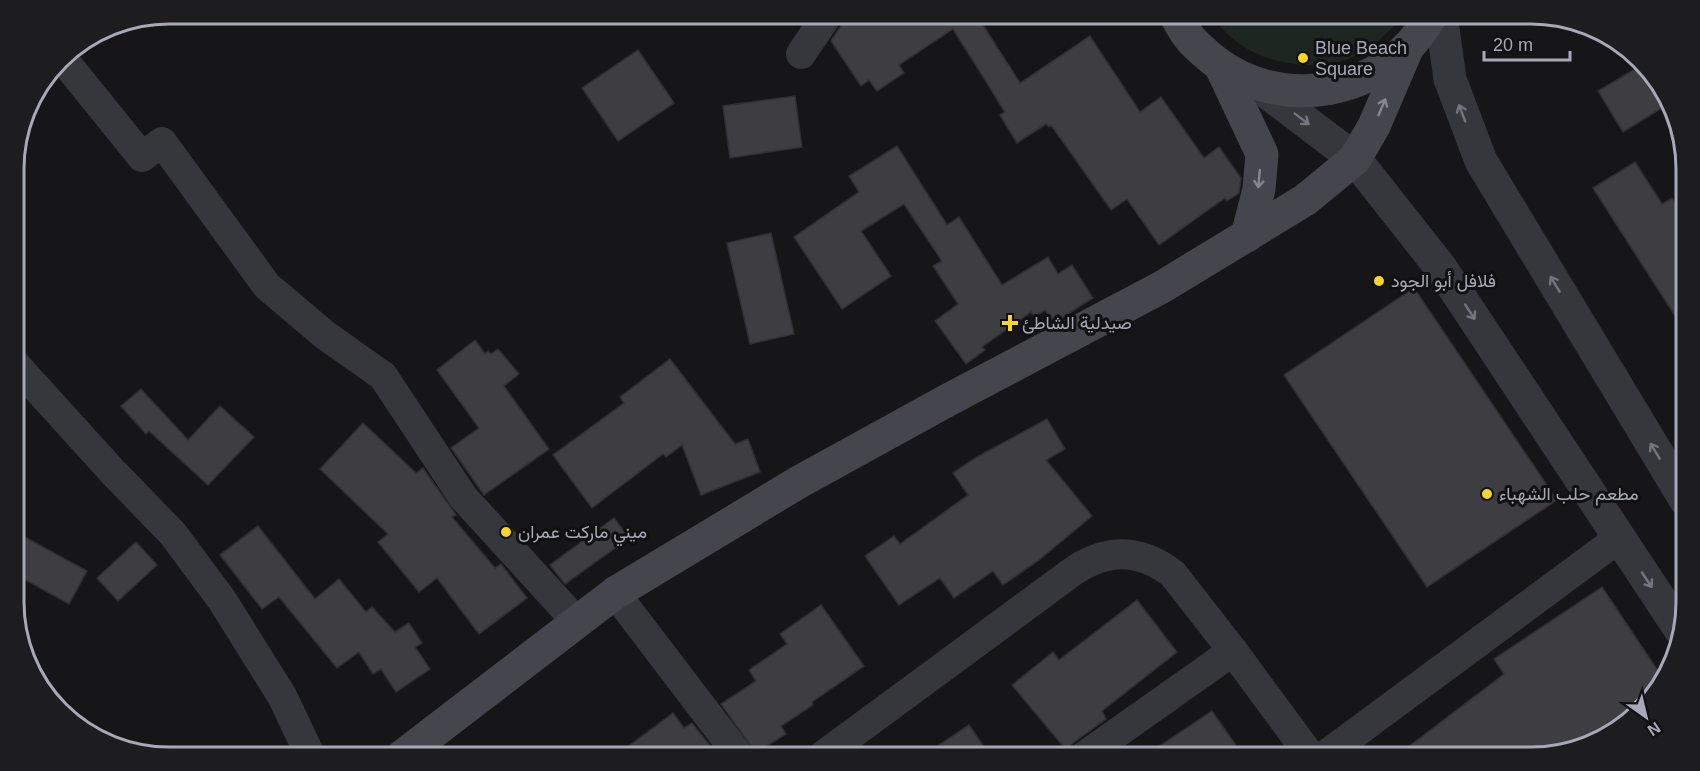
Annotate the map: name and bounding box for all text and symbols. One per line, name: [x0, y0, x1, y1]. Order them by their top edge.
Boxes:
scale bar: [1484, 24, 1570, 62]
text: 20 m: [1493, 35, 1533, 55]
place label: Blue Beach Square: [1315, 38, 1407, 79]
marker: Blue Beach Square: [1296, 51, 1310, 65]
one-way arrow: [1377, 98, 1388, 117]
one-way arrow: [1456, 104, 1467, 123]
one-way arrow: [1294, 113, 1310, 126]
one-way arrow: [1254, 169, 1265, 189]
place label: فلافل أبو الجود: [1391, 271, 1496, 292]
marker: فلافل أبو الجود: [1372, 274, 1386, 288]
one-way arrow: [1548, 276, 1560, 293]
one-way arrow: [1465, 303, 1477, 320]
place label: صيدلية الشاطئ: [1022, 313, 1132, 334]
marker: صيدلية الشاطئ: [1003, 316, 1017, 330]
one-way arrow: [1649, 443, 1661, 460]
place label: مطعم حلب الشهباء: [1499, 484, 1639, 506]
marker: مطعم حلب الشهباء: [1480, 487, 1494, 501]
place label: ميني ماركت عمران: [518, 522, 647, 547]
marker: ميني ماركت عمران: [499, 525, 513, 539]
one-way arrow: [1641, 572, 1653, 588]
north arrow: [1616, 687, 1676, 747]
text: N: [1645, 719, 1664, 739]

